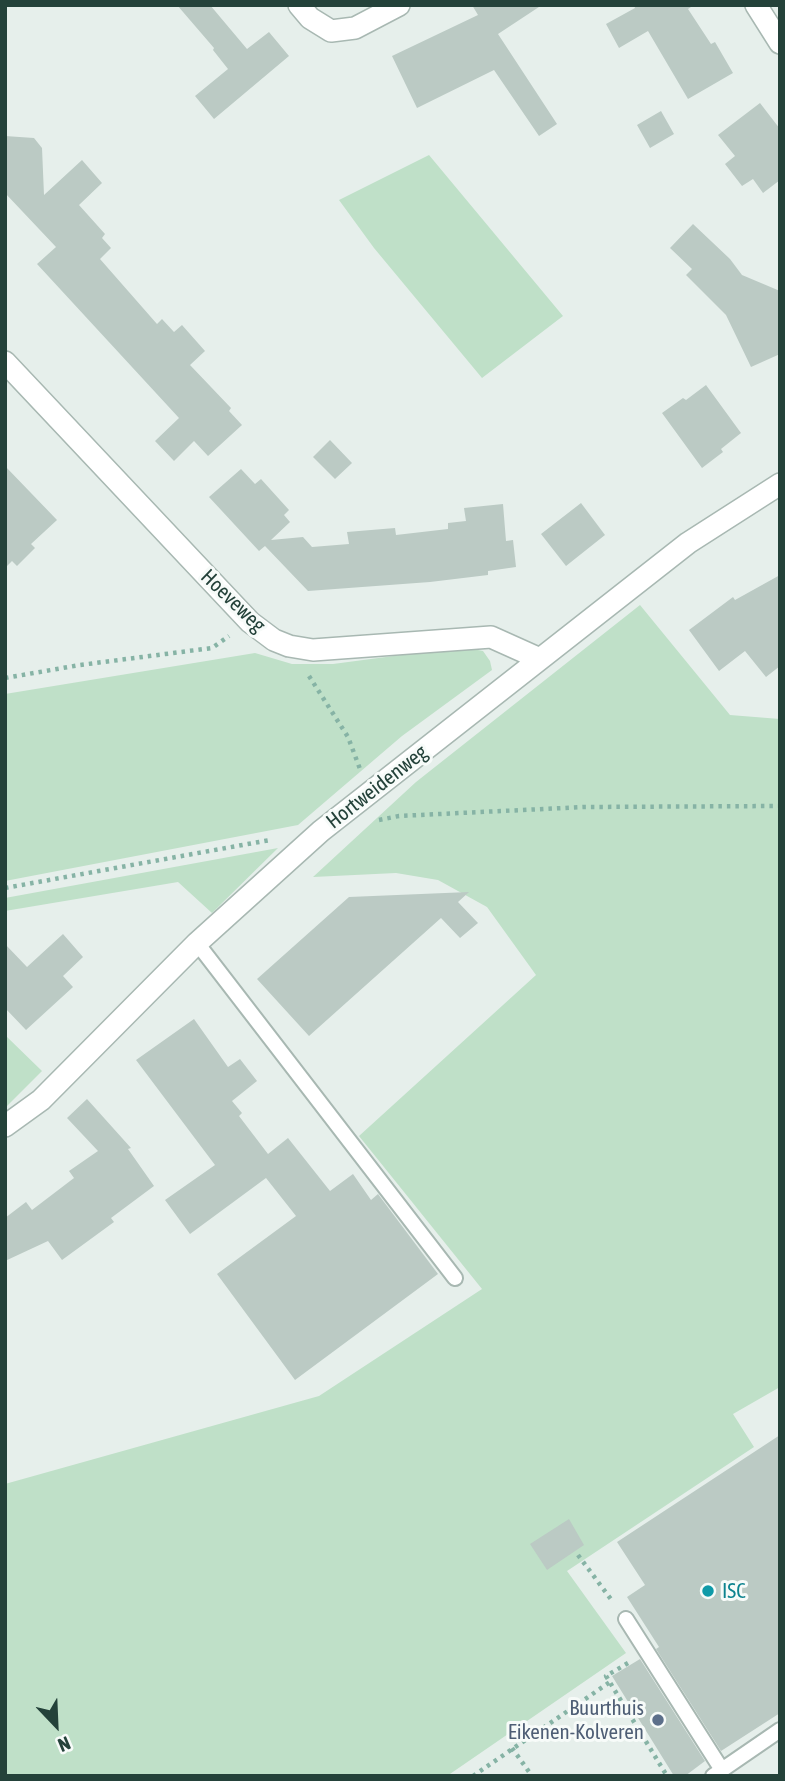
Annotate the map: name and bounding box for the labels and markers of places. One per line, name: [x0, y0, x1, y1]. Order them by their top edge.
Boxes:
place label: ISC: [722, 1578, 746, 1604]
marker: ISC: [700, 1583, 716, 1599]
place label: Buurthuis Eikenen-Kolveren: [508, 1695, 644, 1745]
marker: Buurthuis Eikenen-Kolveren: [650, 1712, 666, 1728]

